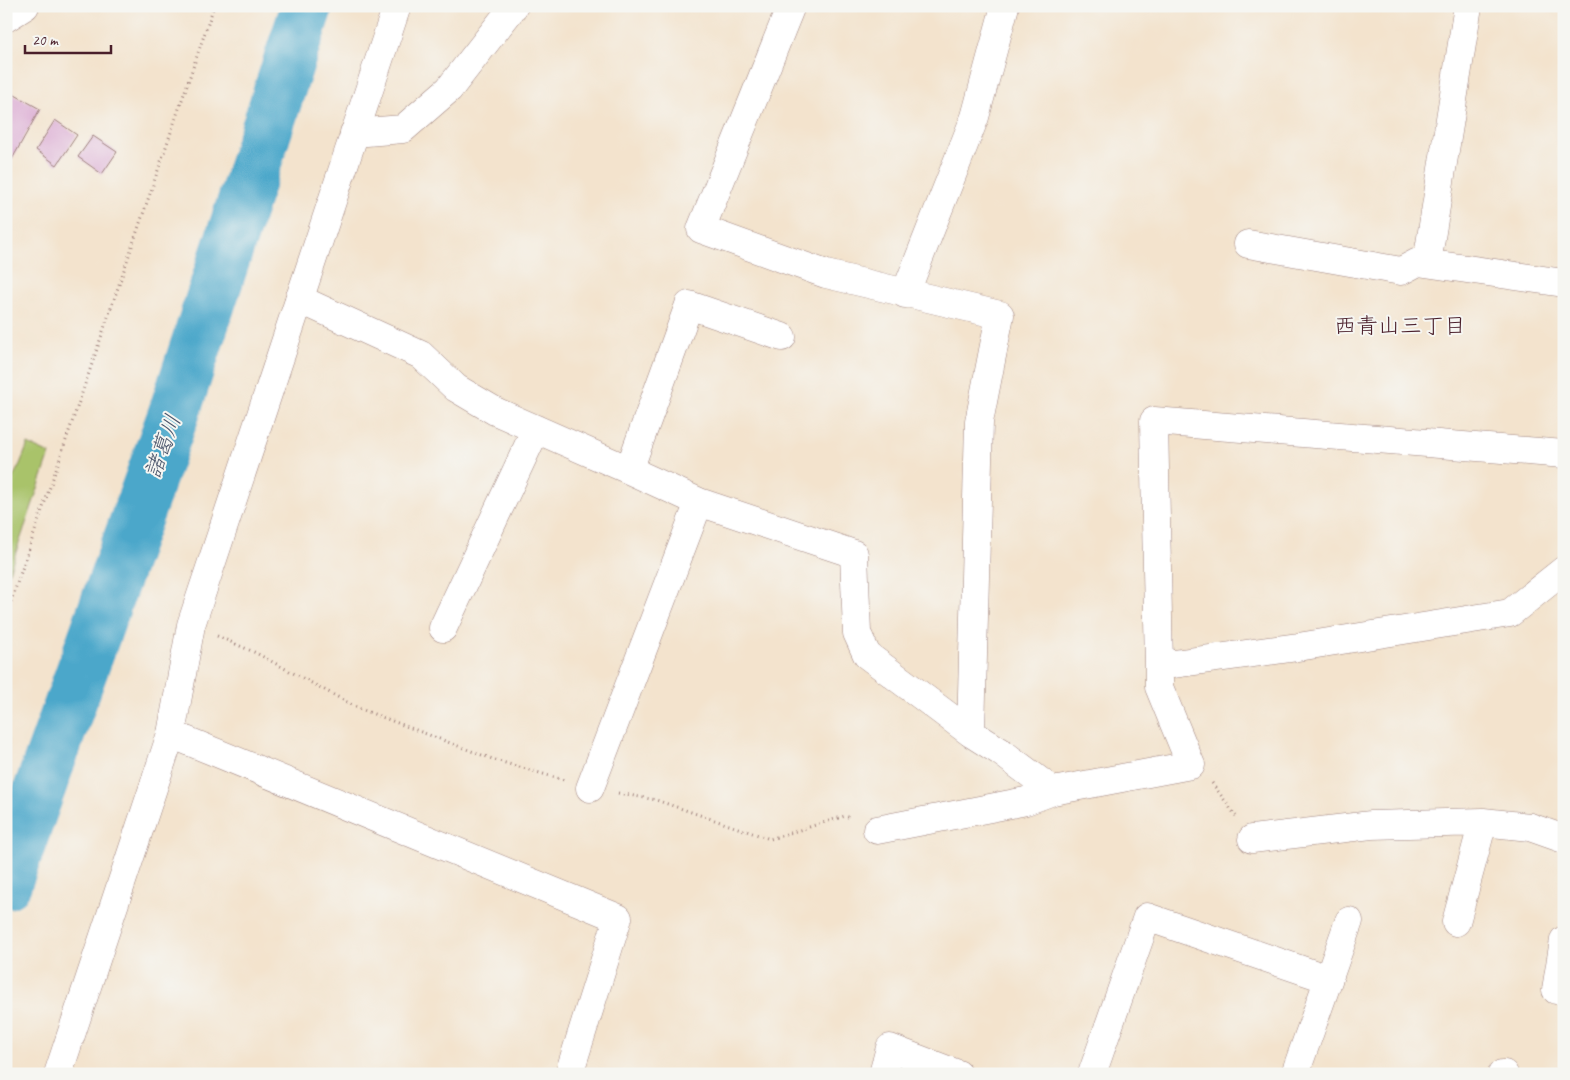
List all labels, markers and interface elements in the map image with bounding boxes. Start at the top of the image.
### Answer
scale bar [25,22,111,54]
text: 20 m [32,31,59,50]
district label: 西青山三丁目 [1334,312,1466,340]
water label: 諸葛川 [138,411,187,482]

